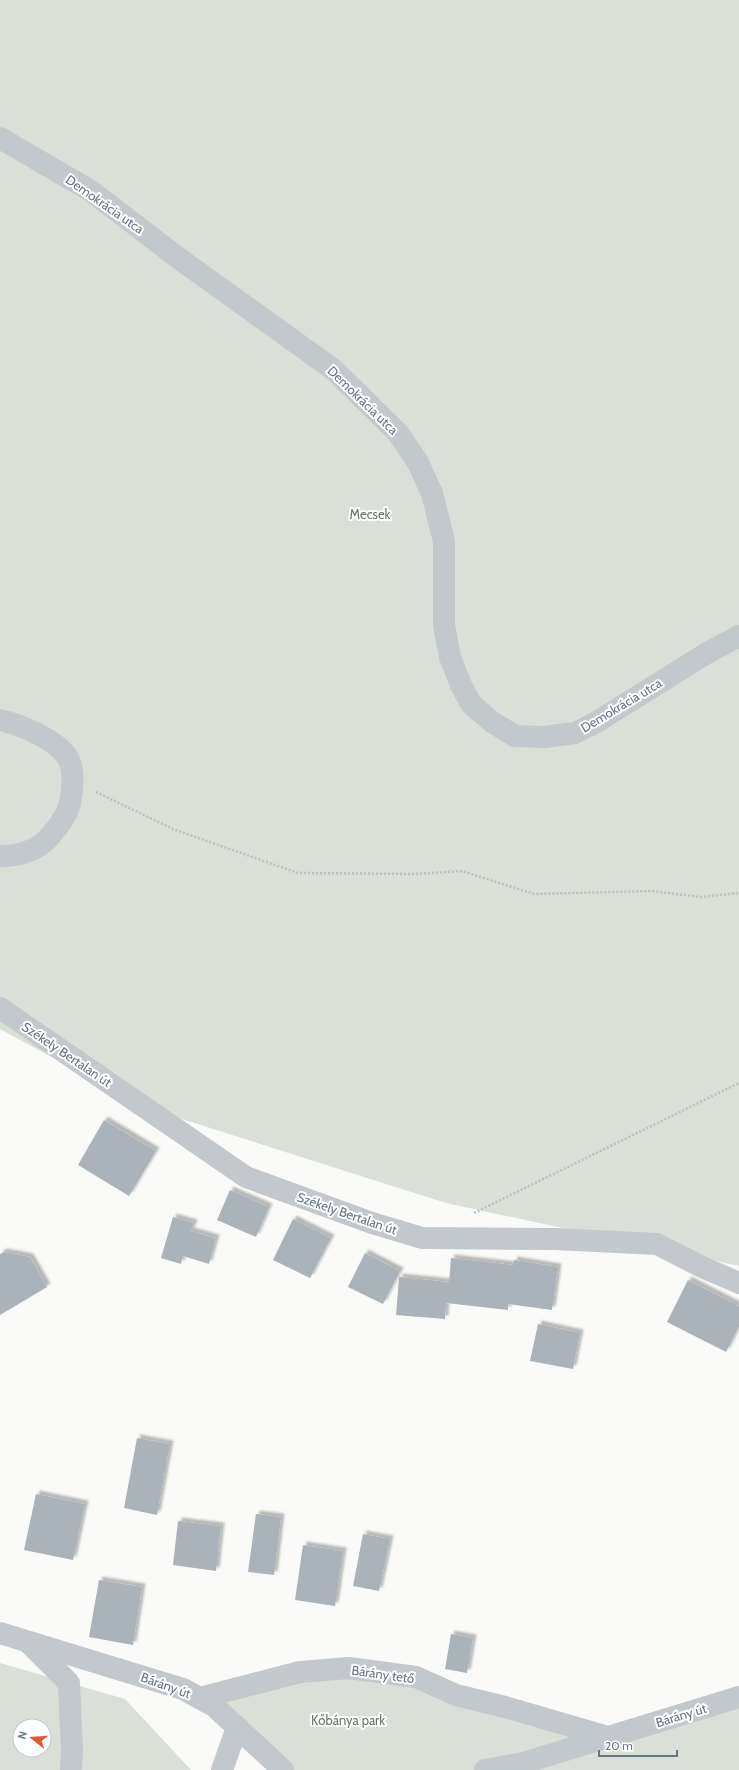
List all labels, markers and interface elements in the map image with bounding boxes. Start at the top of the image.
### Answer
street label: Demokrácia utca [63,171,148,237]
street label: Demokrácia utca [324,362,402,438]
park label: Mecsek [350,506,391,522]
street label: Demokrácia utca [578,674,665,735]
street label: Székely Bertalan út [19,1018,115,1090]
street label: Székely Bertalan út [295,1188,400,1238]
street label: Bárány tető [351,1662,415,1686]
street label: Bárány út [139,1669,194,1702]
street label: Bárány út [654,1700,709,1730]
park label: Kőbánya park [311,1712,385,1728]
north arrow [12,1718,52,1758]
text: N [15,1729,30,1741]
scale bar [599,1732,677,1758]
text: 20 m [605,1738,633,1753]

